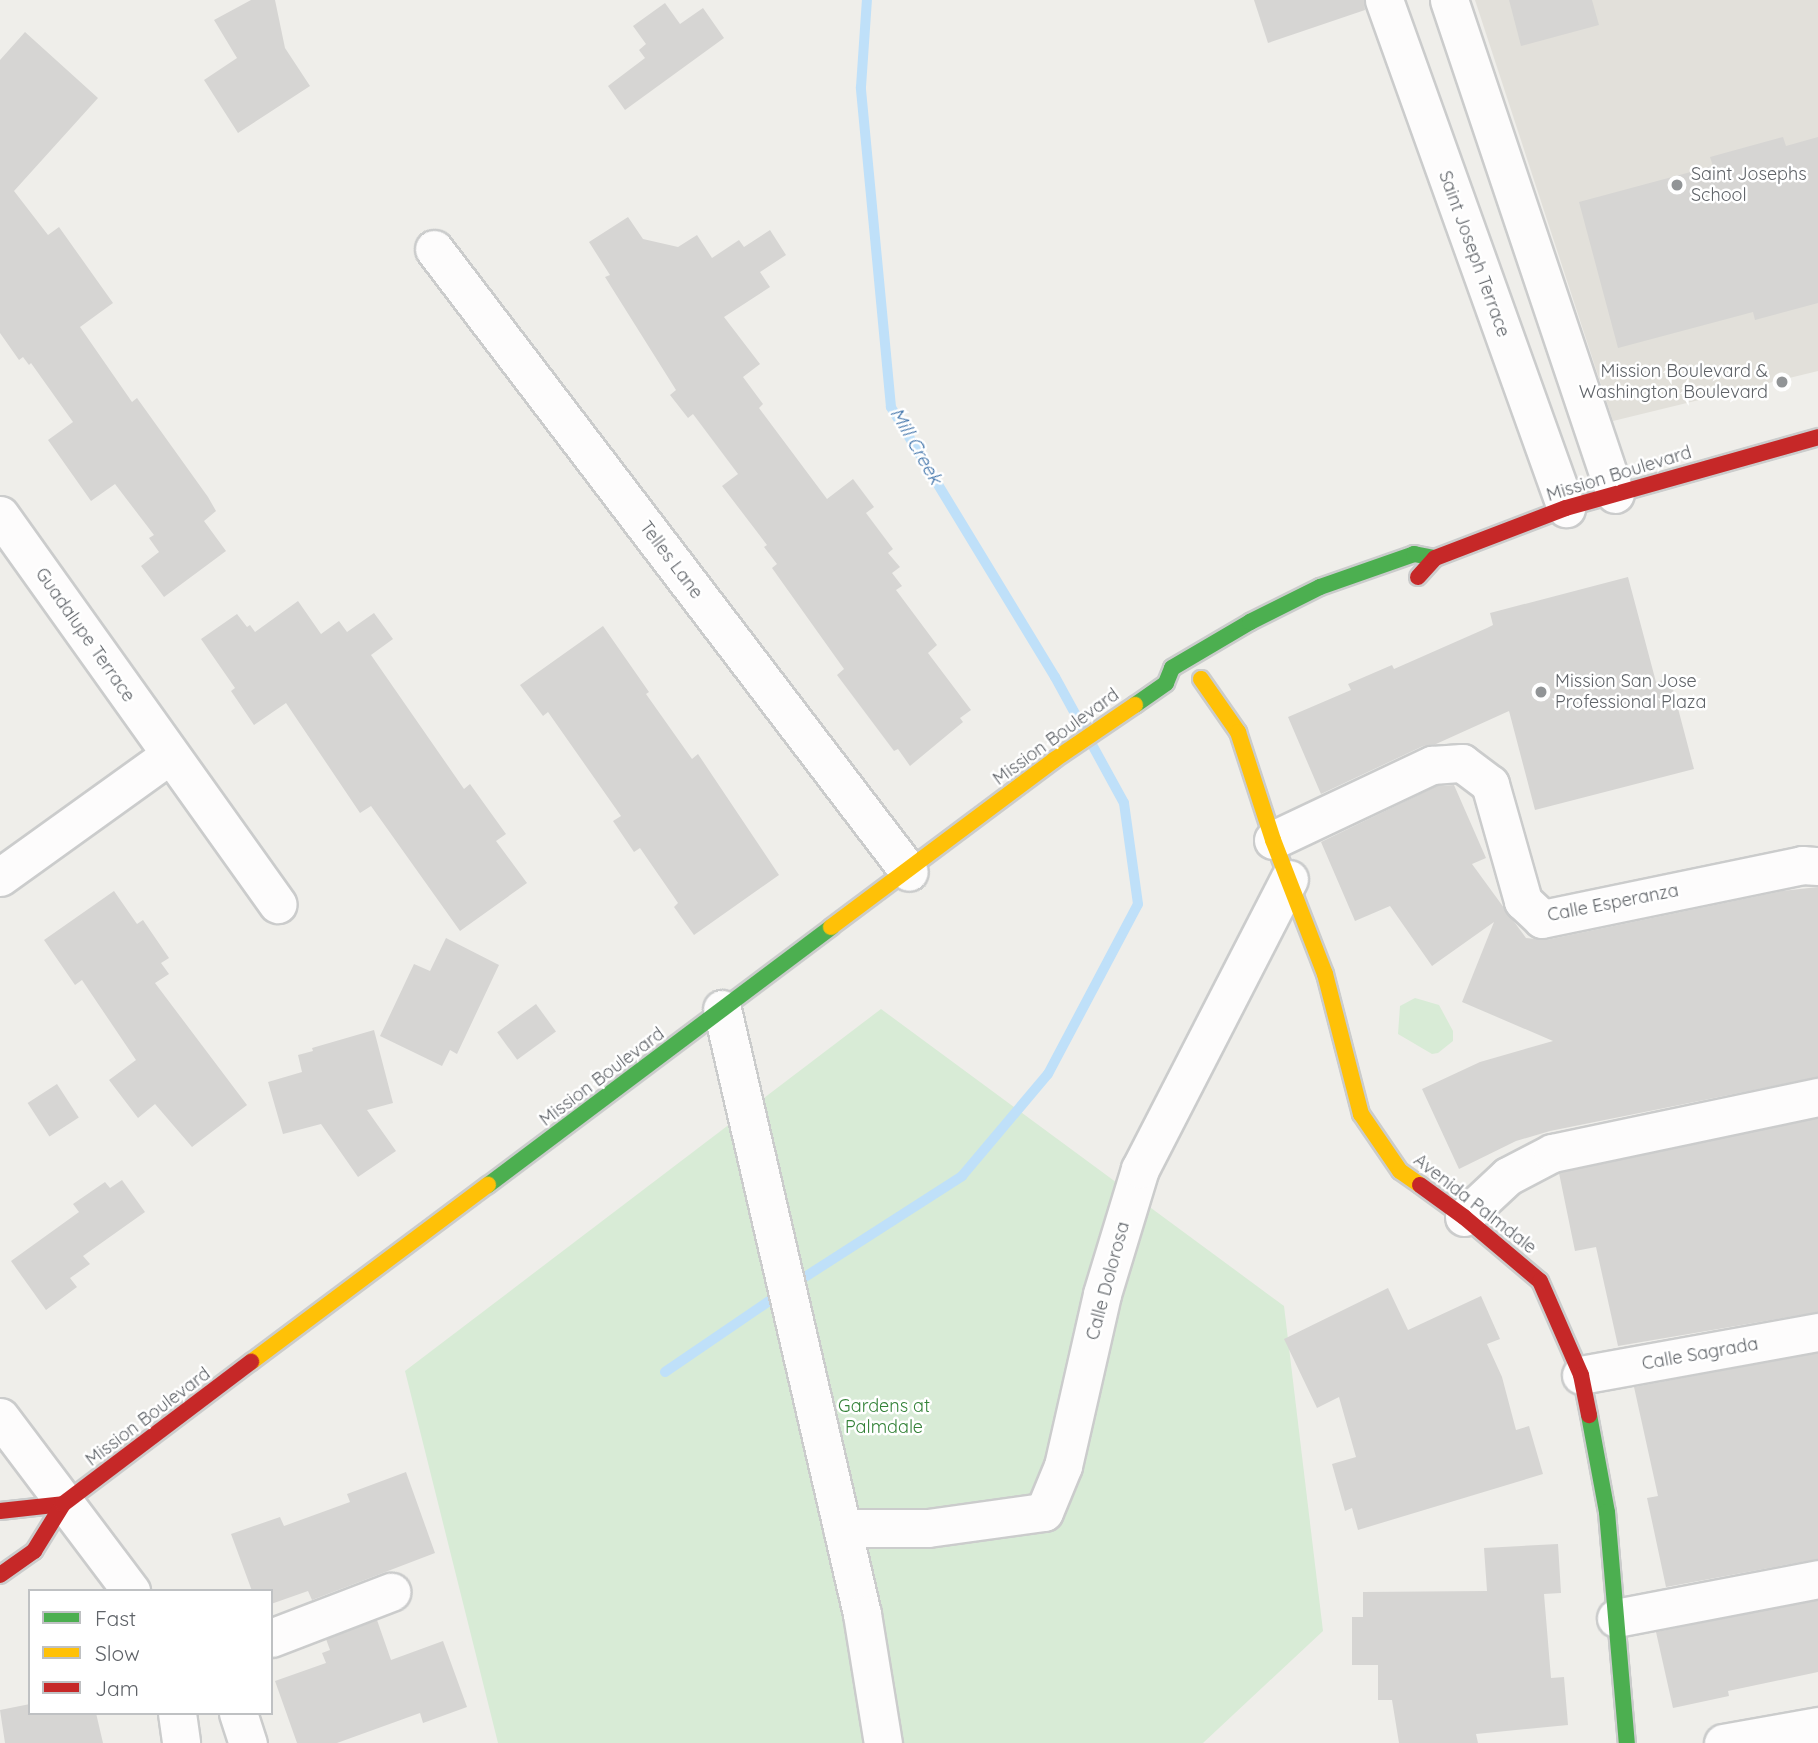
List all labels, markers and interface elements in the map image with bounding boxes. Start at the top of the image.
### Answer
place label: Saint Josephs School [1691,164,1807,206]
street label: Saint Joseph Terrace [1434,168,1514,340]
marker: Saint Josephs School [1669,177,1685,193]
place label: Mission Boulevard & Washington Boulevard [1579,361,1768,404]
marker: Mission Boulevard & Washington Boulevard [1774,374,1790,390]
water label: Mill Creek [885,404,947,488]
street label: Mission Boulevard [1544,442,1694,506]
street label: Telles Lane [635,517,707,603]
street label: Guadalupe Terrace [31,564,139,706]
place label: Mission San Jose Professional Plaza [1555,671,1706,714]
street label: Mission Boulevard [989,684,1123,790]
marker: Mission San Jose Professional Plaza [1533,684,1549,700]
street label: Calle Esperanza [1546,880,1680,926]
street label: Mission Boulevard [535,1023,669,1131]
street label: Avenida Palmdale [1409,1149,1541,1259]
street label: Calle Dolorosa [1082,1220,1134,1342]
street label: Calle Sagrada [1640,1333,1760,1375]
street label: Mission Boulevard [81,1363,215,1471]
park label: Gardens at Palmdale [838,1396,930,1438]
legend [28,1589,273,1715]
text: Fast [95,1605,136,1631]
text: Slow [95,1640,140,1666]
text: Jam [95,1675,139,1701]

